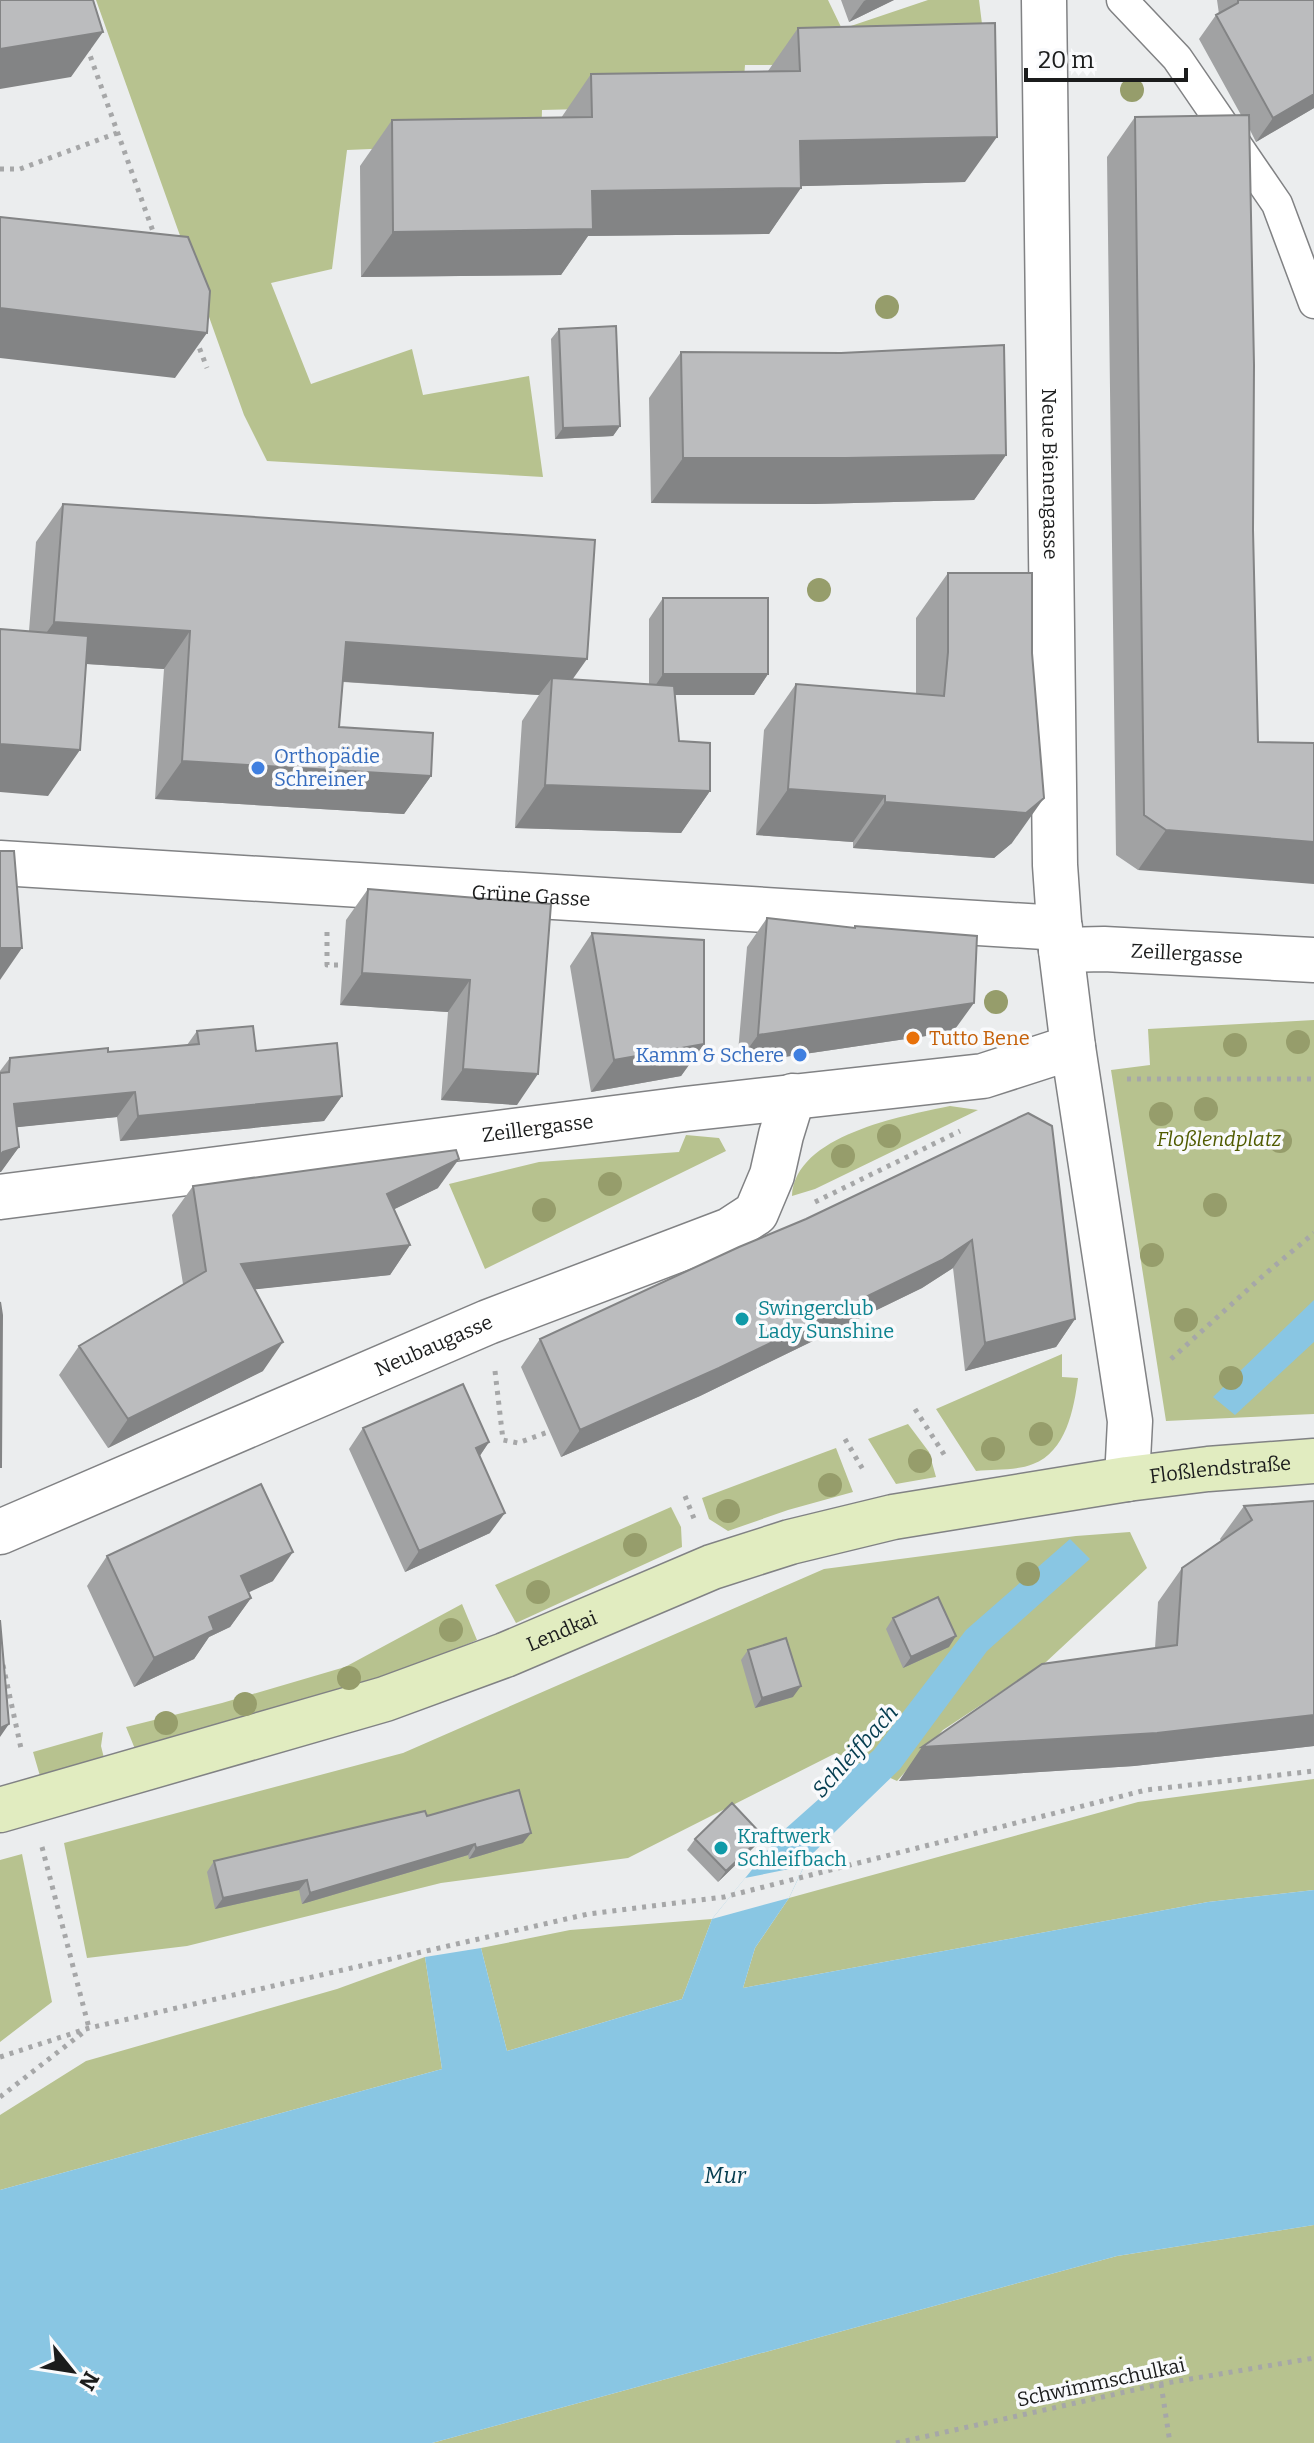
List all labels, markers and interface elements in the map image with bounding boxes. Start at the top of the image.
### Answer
scale bar [1026,32,1186,82]
text: 20 m [1038,46,1094,74]
street label: Neue Bienengasse [1037,388,1063,560]
place label: Orthopädie Schreiner [274,744,380,791]
marker: Orthopädie Schreiner [249,759,267,777]
street label: Grüne Gasse [471,880,591,911]
street label: Zeillergasse [1130,938,1243,968]
place label: Tutto Bene [929,1026,1030,1050]
marker: Tutto Bene [904,1029,922,1047]
place label: Kamm & Schere [635,1043,784,1067]
marker: Kamm & Schere [791,1046,809,1064]
street label: Zeillergasse [481,1109,595,1147]
park label: Floßlendplatz [1157,1127,1282,1151]
place label: Swingerclub Lady Sunshine [758,1296,894,1343]
street label: Neubaugasse [371,1310,496,1381]
marker: Swingerclub Lady Sunshine [733,1310,751,1328]
street label: Floßlendstraße [1148,1451,1292,1488]
street label: Lendkai [523,1605,600,1656]
water label: Schleifbach [806,1699,904,1803]
place label: Kraftwerk Schleifbach [737,1824,847,1871]
marker: Kraftwerk Schleifbach [712,1839,730,1857]
water label: Mur [704,2162,747,2189]
north arrow [32,2331,112,2411]
street label: Schwimmschulkai [1015,2352,1187,2412]
text: N [73,2367,105,2395]

